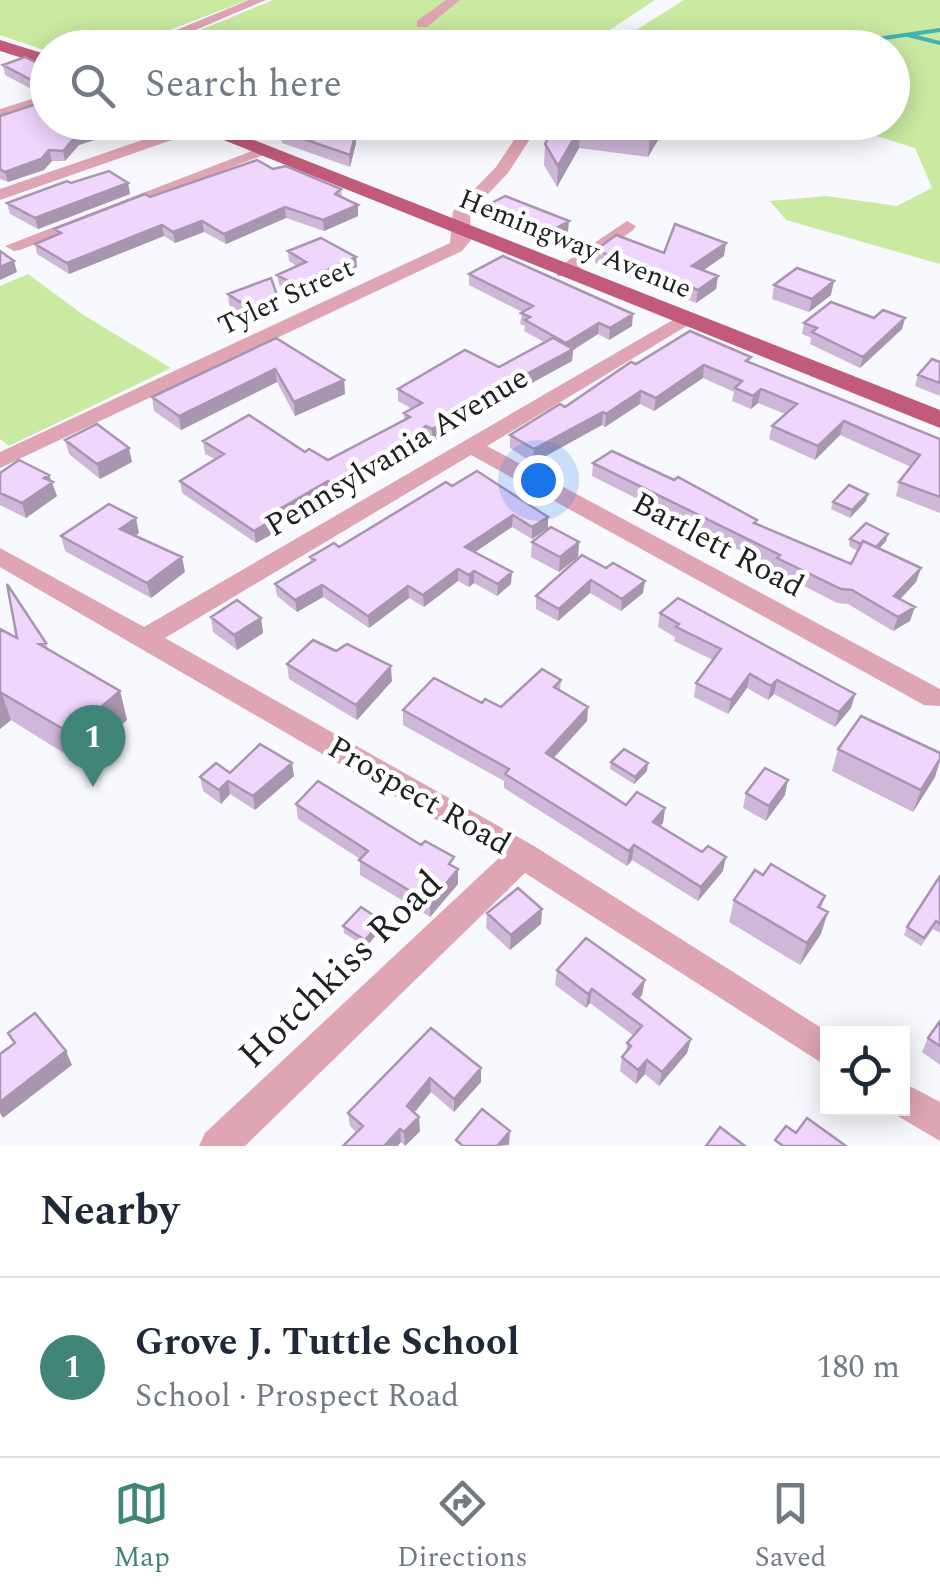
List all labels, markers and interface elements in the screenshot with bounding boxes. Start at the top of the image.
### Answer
search box [30,30,910,140]
text: Search here [145,56,342,114]
icon: search [65,58,120,113]
street label: Hemingway Avenue [452,178,698,310]
street label: Tyler Street [211,247,361,347]
street label: Pennsylvania Avenue [256,354,538,550]
your location [513,455,564,506]
street label: Bartlett Road [623,479,813,611]
pin: 1 [61,704,126,787]
street label: Prospect Road [318,724,520,868]
street label: Hotchkiss Road [226,857,456,1083]
map controls [820,1026,910,1116]
button: locate [820,1026,910,1116]
text: Nearby [40,1180,179,1243]
text: Grove J. Tuttle School [135,1314,519,1372]
text: 1 [64,1343,81,1392]
text: 180 m [816,1343,900,1392]
text: School · Prospect Road [135,1372,459,1421]
tab: Map [114,1476,170,1579]
tab: Directions [397,1476,528,1579]
tab: Saved [755,1476,826,1579]

